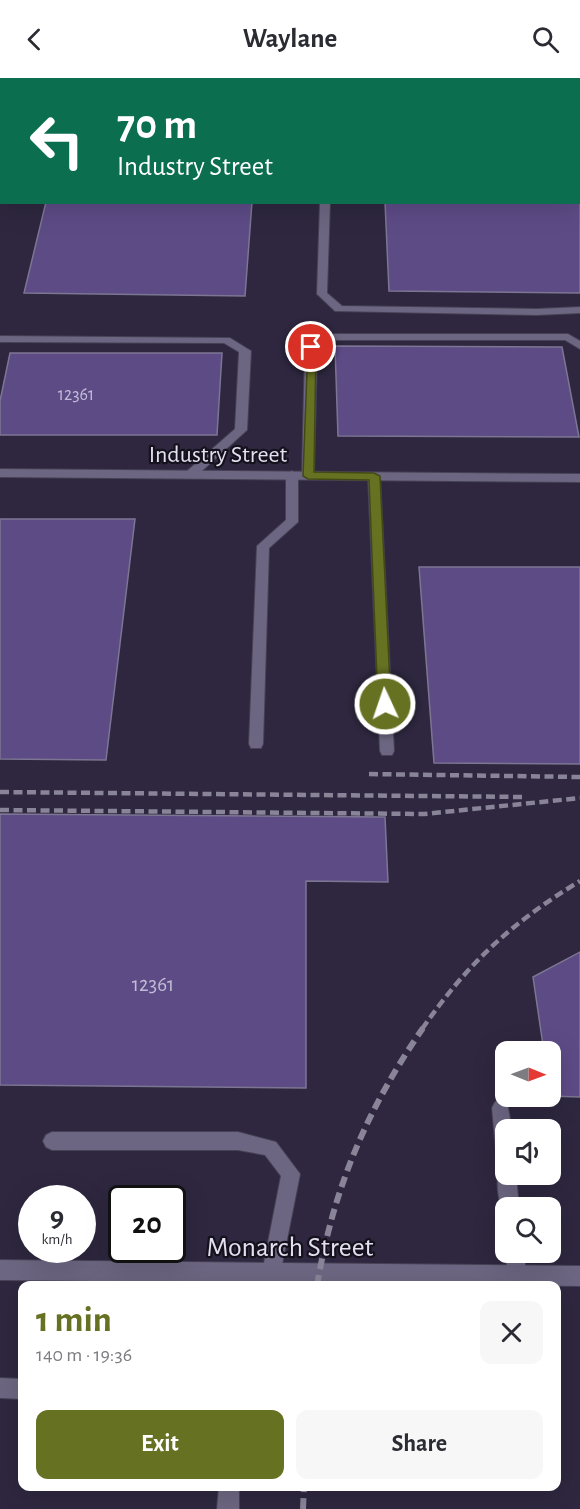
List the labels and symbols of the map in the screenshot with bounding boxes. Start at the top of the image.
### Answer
pin [285,321,336,372]
house number: 12361 [58,386,94,404]
street label: Industry Street [149,443,288,467]
position arrow [353,672,417,736]
house number: 12361 [132,974,174,995]
north arrow [495,1041,561,1107]
speed limit sign: 20 [108,1185,186,1263]
street label: Monarch Street [207,1234,374,1262]

